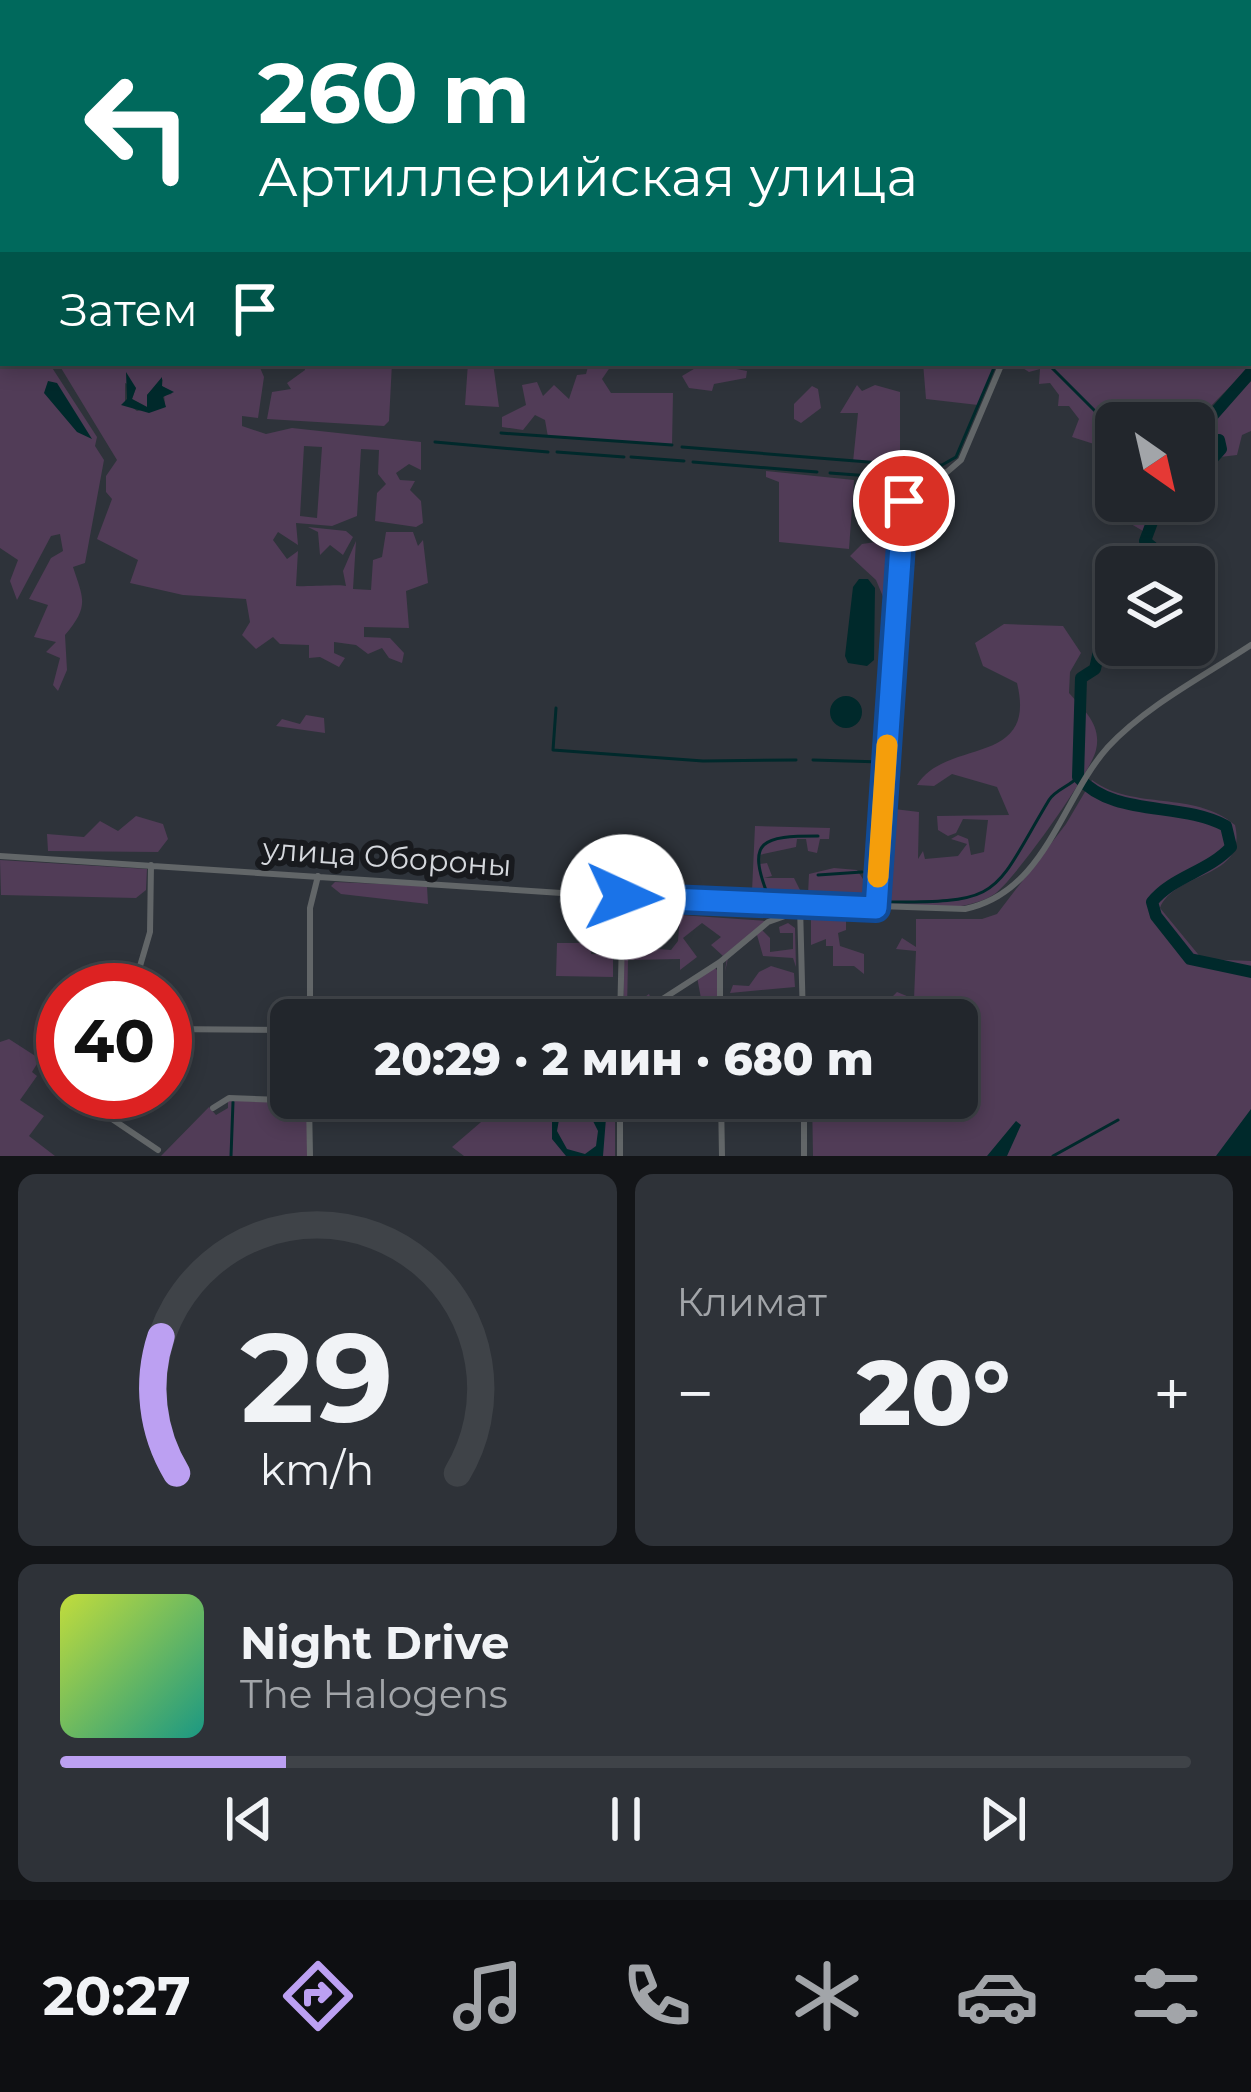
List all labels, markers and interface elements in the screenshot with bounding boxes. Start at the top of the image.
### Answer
text: 260 m [258,42,530,144]
icon: left [60,48,216,204]
text: Артиллерийская улица [258,144,918,210]
icon: arrive [222,276,288,342]
text: Затем [60,282,198,337]
north arrow [1095,402,1215,522]
map controls [1095,402,1215,666]
pin [853,450,955,552]
icon: arrive [871,468,937,534]
button: layers [1095,546,1215,666]
street label: улица Обороны [260,830,513,884]
position arrow [560,834,686,960]
speed limit sign: 40 [36,963,192,1119]
text: 20:29 · 2 мин · 680 m [374,1031,874,1086]
text: Климат [677,1278,827,1326]
text: 29 [241,1301,394,1453]
text: 20° [857,1338,1010,1448]
text: − [677,1353,714,1434]
text: + [1153,1353,1191,1434]
text: km/h [260,1443,374,1496]
text: Night Drive [240,1615,509,1670]
text: The Halogens [240,1670,508,1718]
icon: previous [216,1786,282,1852]
icon: pause [593,1786,659,1852]
icon: next [970,1786,1036,1852]
icon: directions [276,1954,360,2038]
icon: music [446,1954,530,2038]
icon: phone [615,1954,699,2038]
icon: climate [785,1954,869,2038]
icon: car [955,1954,1039,2038]
icon: filters [1124,1954,1208,2038]
text: 20:27 [43,1963,191,2029]

